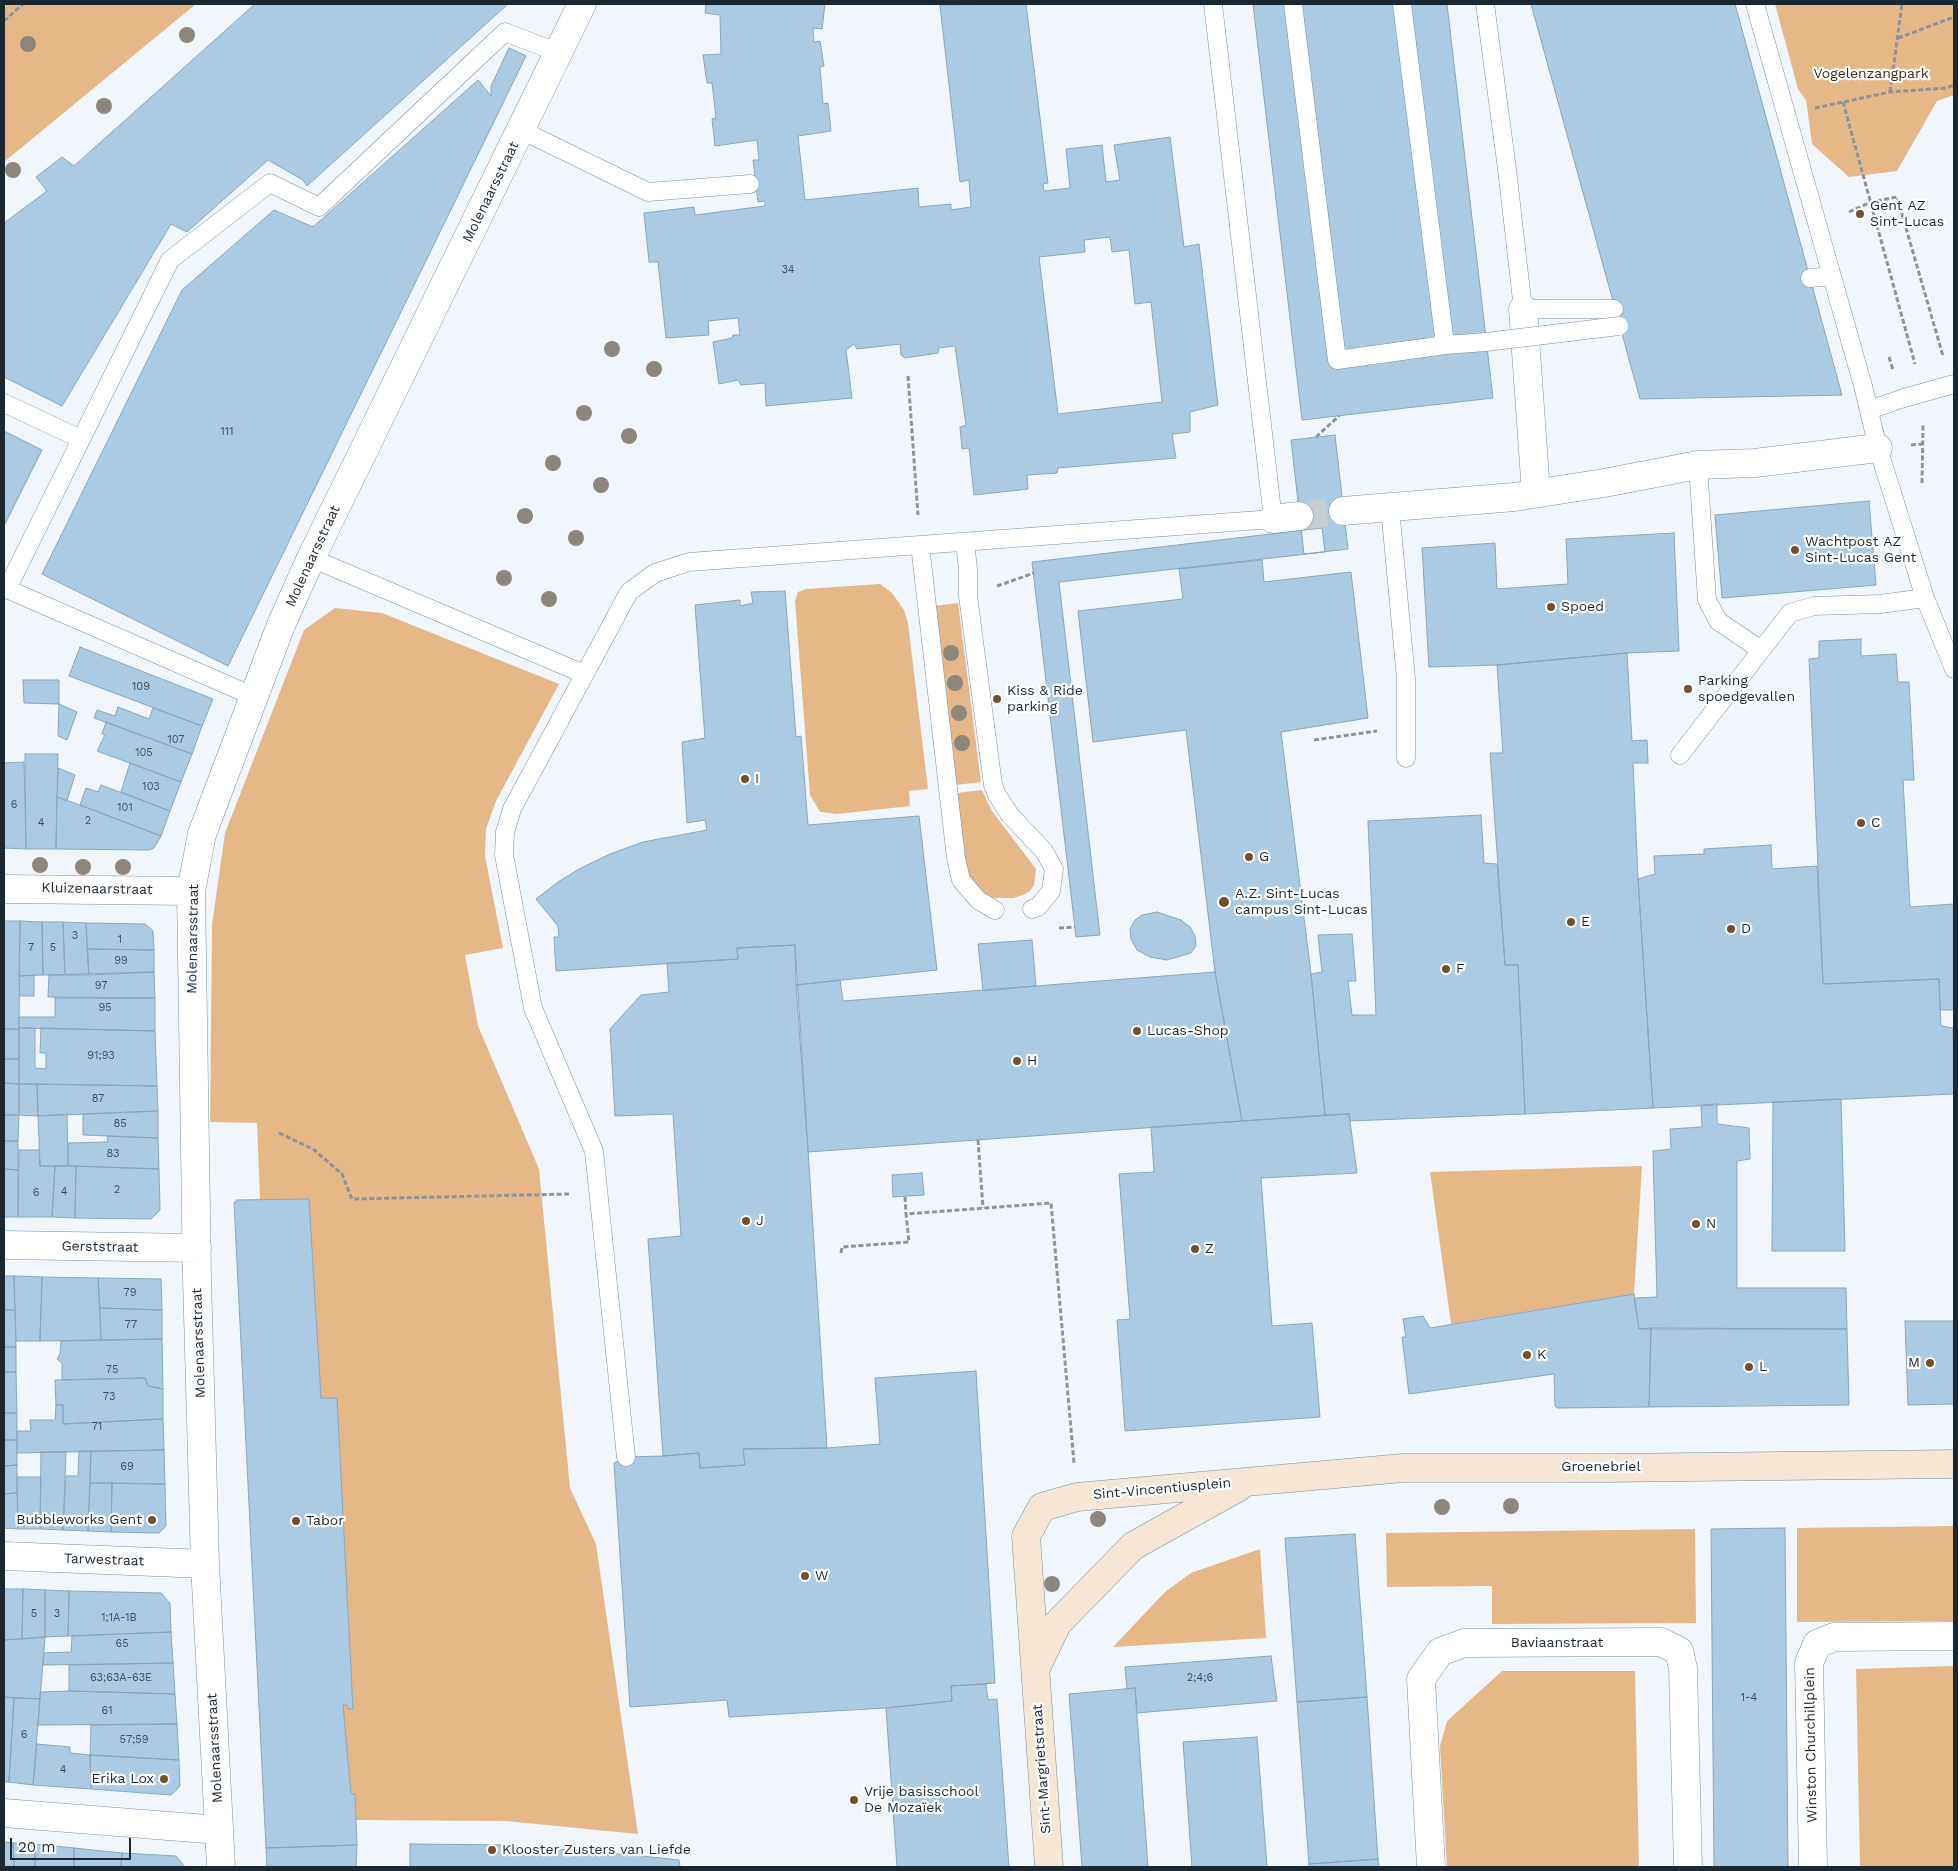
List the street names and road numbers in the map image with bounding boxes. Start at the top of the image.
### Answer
street label: Molenaarsstraat [459,139,523,245]
street label: Molenaarsstraat [282,503,344,609]
street label: Kluizenaarstraat [41,880,153,898]
street label: Molenaarsstraat [184,884,202,994]
street label: Gerststraat [61,1238,139,1256]
street label: Molenaarsstraat [189,1288,209,1398]
street label: Groenebriel [1561,1459,1641,1475]
street label: Sint-Vincentiusplein [1092,1475,1232,1503]
street label: Tarwestraat [64,1550,144,1570]
street label: Baviaanstraat [1511,1635,1603,1651]
street label: Winston Churchillplein [1801,1667,1821,1823]
street label: Molenaarsstraat [204,1693,226,1803]
street label: Sint-Margrietstraat [1029,1704,1055,1834]

